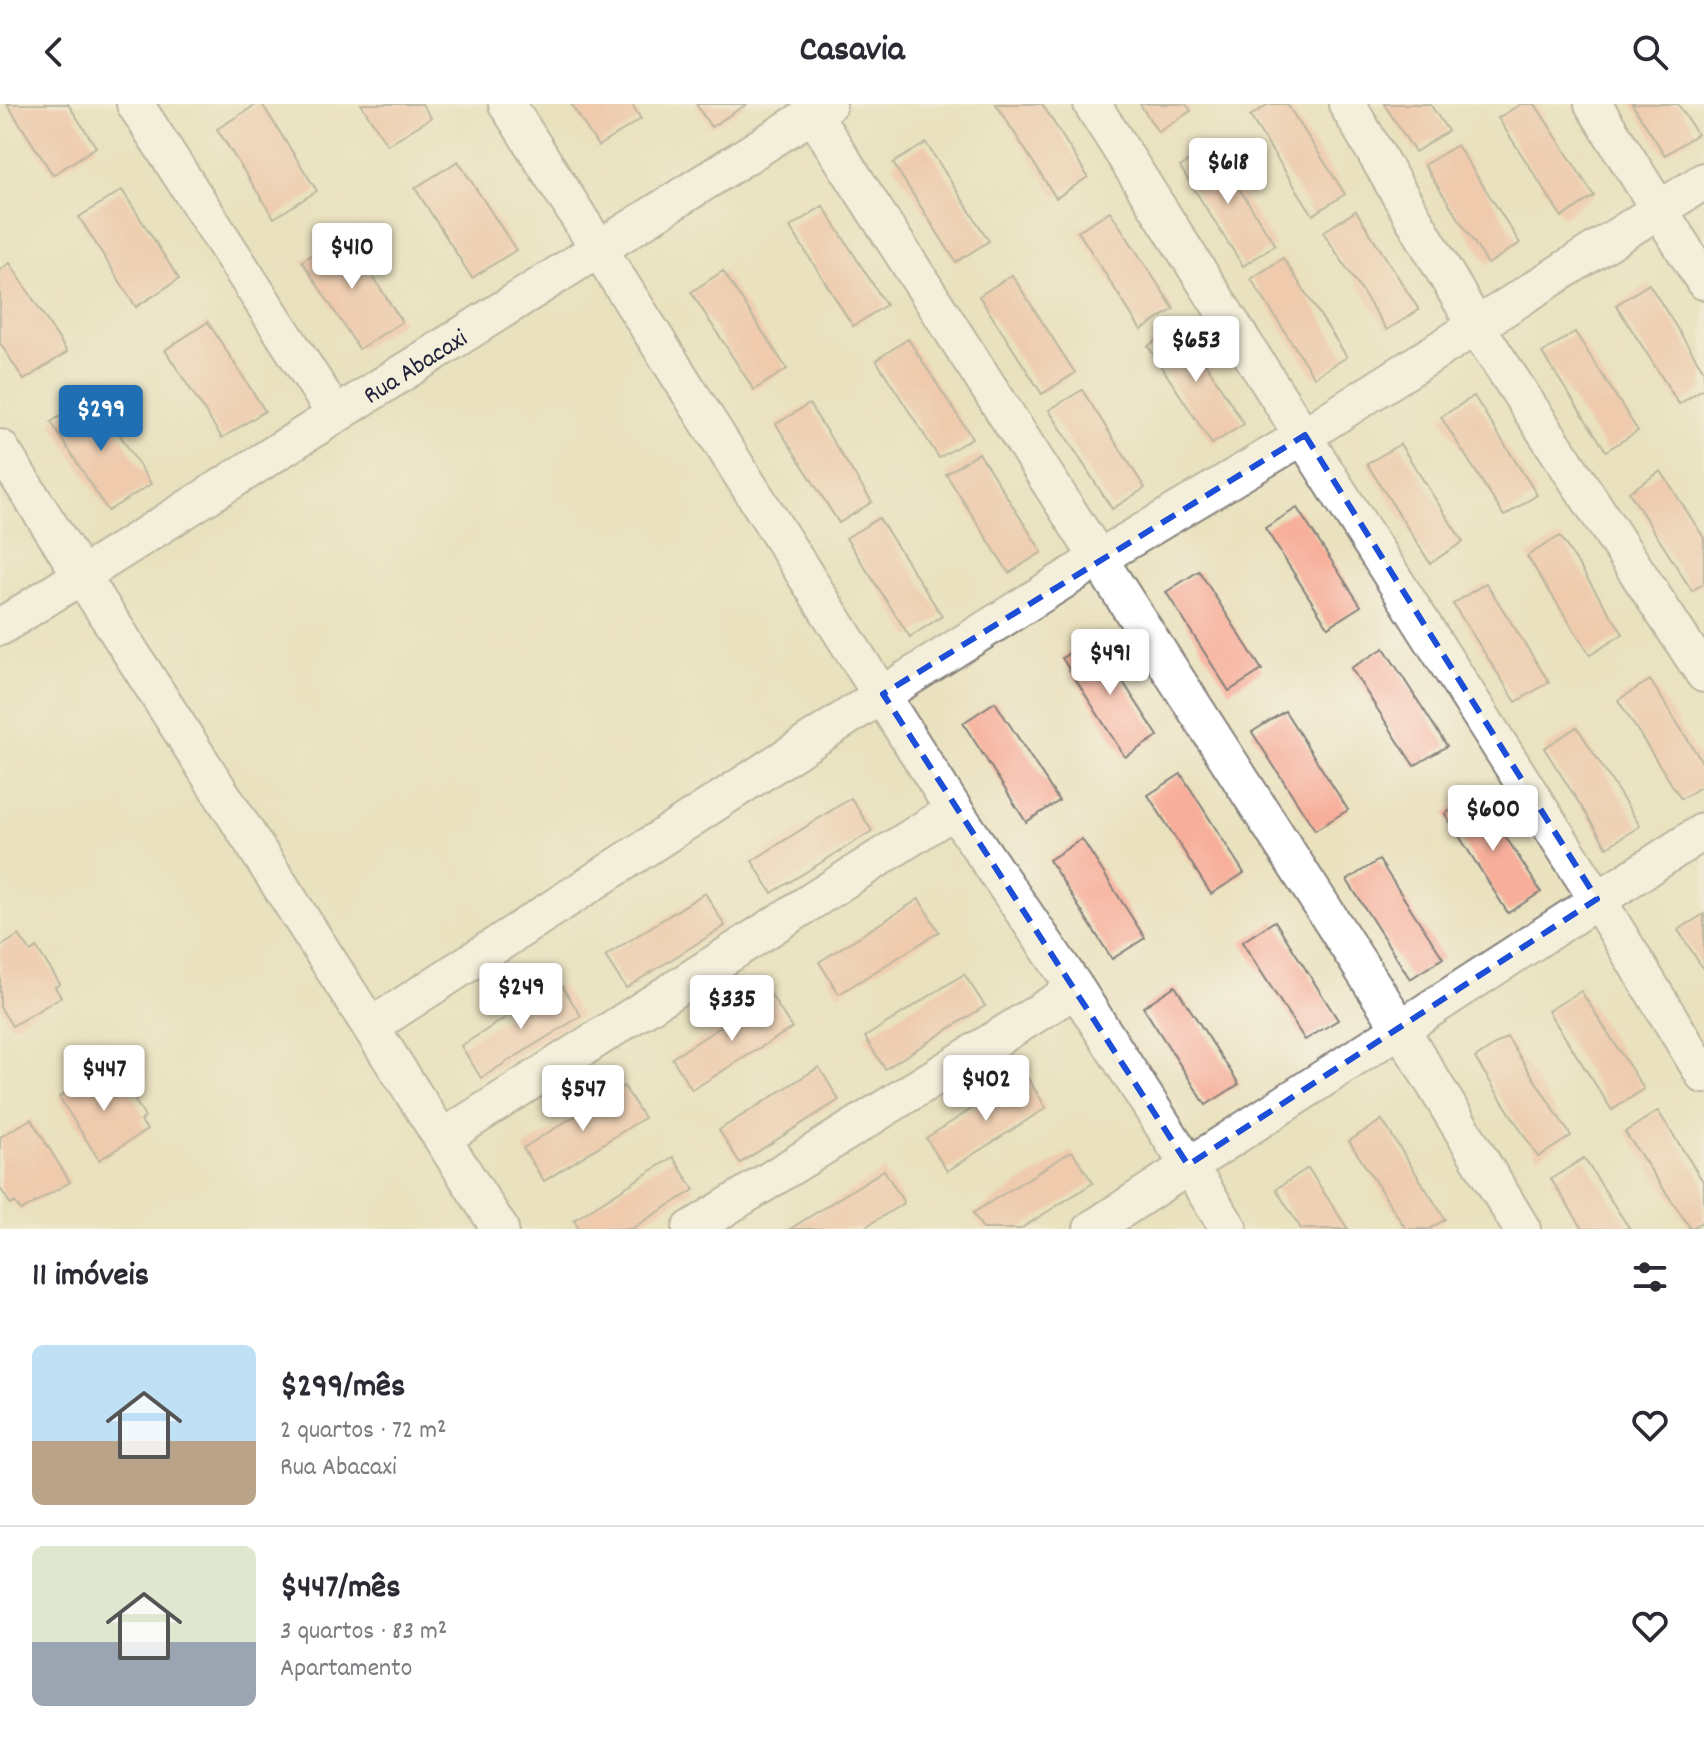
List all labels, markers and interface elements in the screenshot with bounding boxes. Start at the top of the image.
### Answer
text: Casavia [799,26,905,78]
icon: back [32,30,76,74]
icon: search [1628,30,1672,74]
pin: $618 [1181,138,1275,206]
text: $618 [1207,145,1249,182]
pin: $410 [305,223,399,291]
text: $410 [330,230,374,267]
pin: $653 [1149,316,1243,384]
street label: Rua Abacaxi [357,321,476,415]
text: $653 [1171,323,1221,360]
pin: $299 [54,385,148,453]
text: $299 [77,392,125,429]
pin: $491 [1063,629,1157,697]
text: $491 [1089,636,1131,673]
pin: $600 [1446,785,1540,853]
text: $600 [1466,792,1520,829]
pin: $249 [474,963,568,1031]
text: $249 [497,970,545,1007]
pin: $335 [685,975,779,1043]
text: $335 [708,982,756,1019]
pin: $447 [57,1045,151,1113]
text: $447 [82,1052,126,1089]
pin: $402 [939,1055,1033,1123]
text: $402 [961,1062,1011,1099]
pin: $547 [536,1065,630,1133]
text: $547 [560,1072,606,1109]
text: 11 imóveis [32,1253,149,1302]
icon: filters [1628,1255,1672,1299]
text: $299/mês [280,1364,405,1413]
icon: home [96,1377,192,1473]
icon: heart [1628,1403,1672,1447]
text: 2 quartos · 72 m² [280,1413,447,1450]
text: Rua Abacaxi [280,1450,397,1487]
text: $447/mês [280,1565,401,1614]
icon: home [96,1578,192,1674]
icon: heart [1628,1604,1672,1648]
text: 3 quartos · 83 m² [280,1614,447,1651]
text: Apartamento [280,1651,412,1688]

